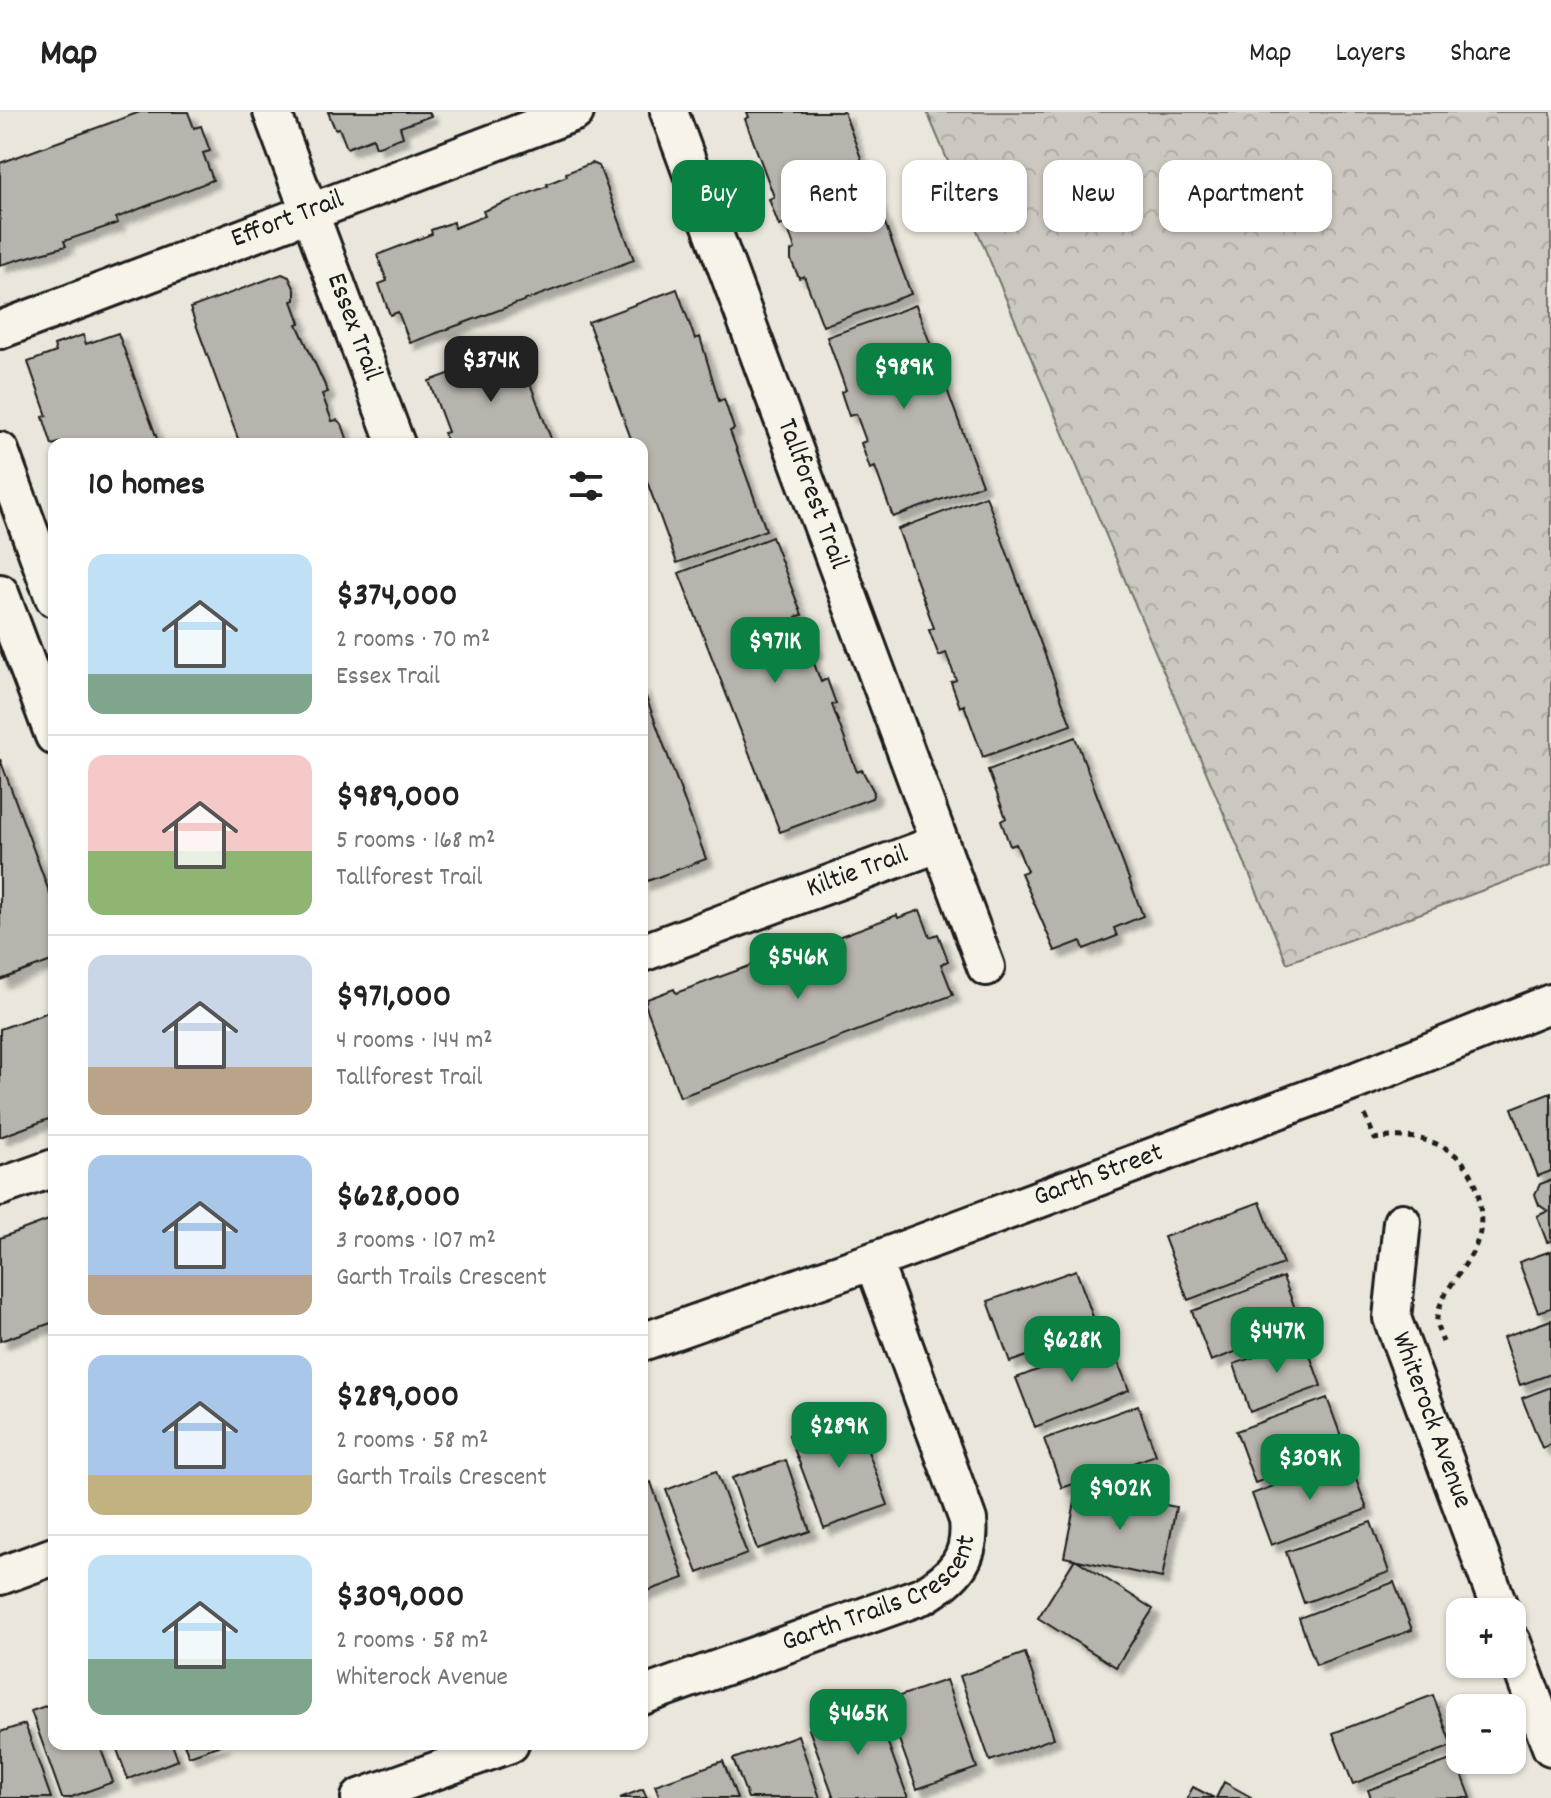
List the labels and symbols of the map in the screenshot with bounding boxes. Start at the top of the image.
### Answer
street label: Effort Trail [226,181,350,260]
street label: Essex Trail [314,268,391,387]
pin: $374K [435,336,547,404]
pin: $989K [848,343,960,411]
street label: Tallforest Trail [765,414,857,576]
pin: $971K [719,617,831,685]
street label: Kiltie Trail [801,836,914,910]
pin: $546K [742,933,854,1001]
street label: Garth Street [1029,1134,1169,1219]
pin: $447K [1221,1307,1333,1375]
pin: $628K [1016,1316,1128,1384]
street label: Whiterock Avenue [1379,1327,1481,1515]
pin: $289K [783,1402,895,1470]
pin: $309K [1254,1434,1366,1502]
pin: $902K [1064,1464,1176,1532]
street label: Garth Trails Crescent [777,1533,988,1664]
pin: $465K [802,1689,914,1757]

